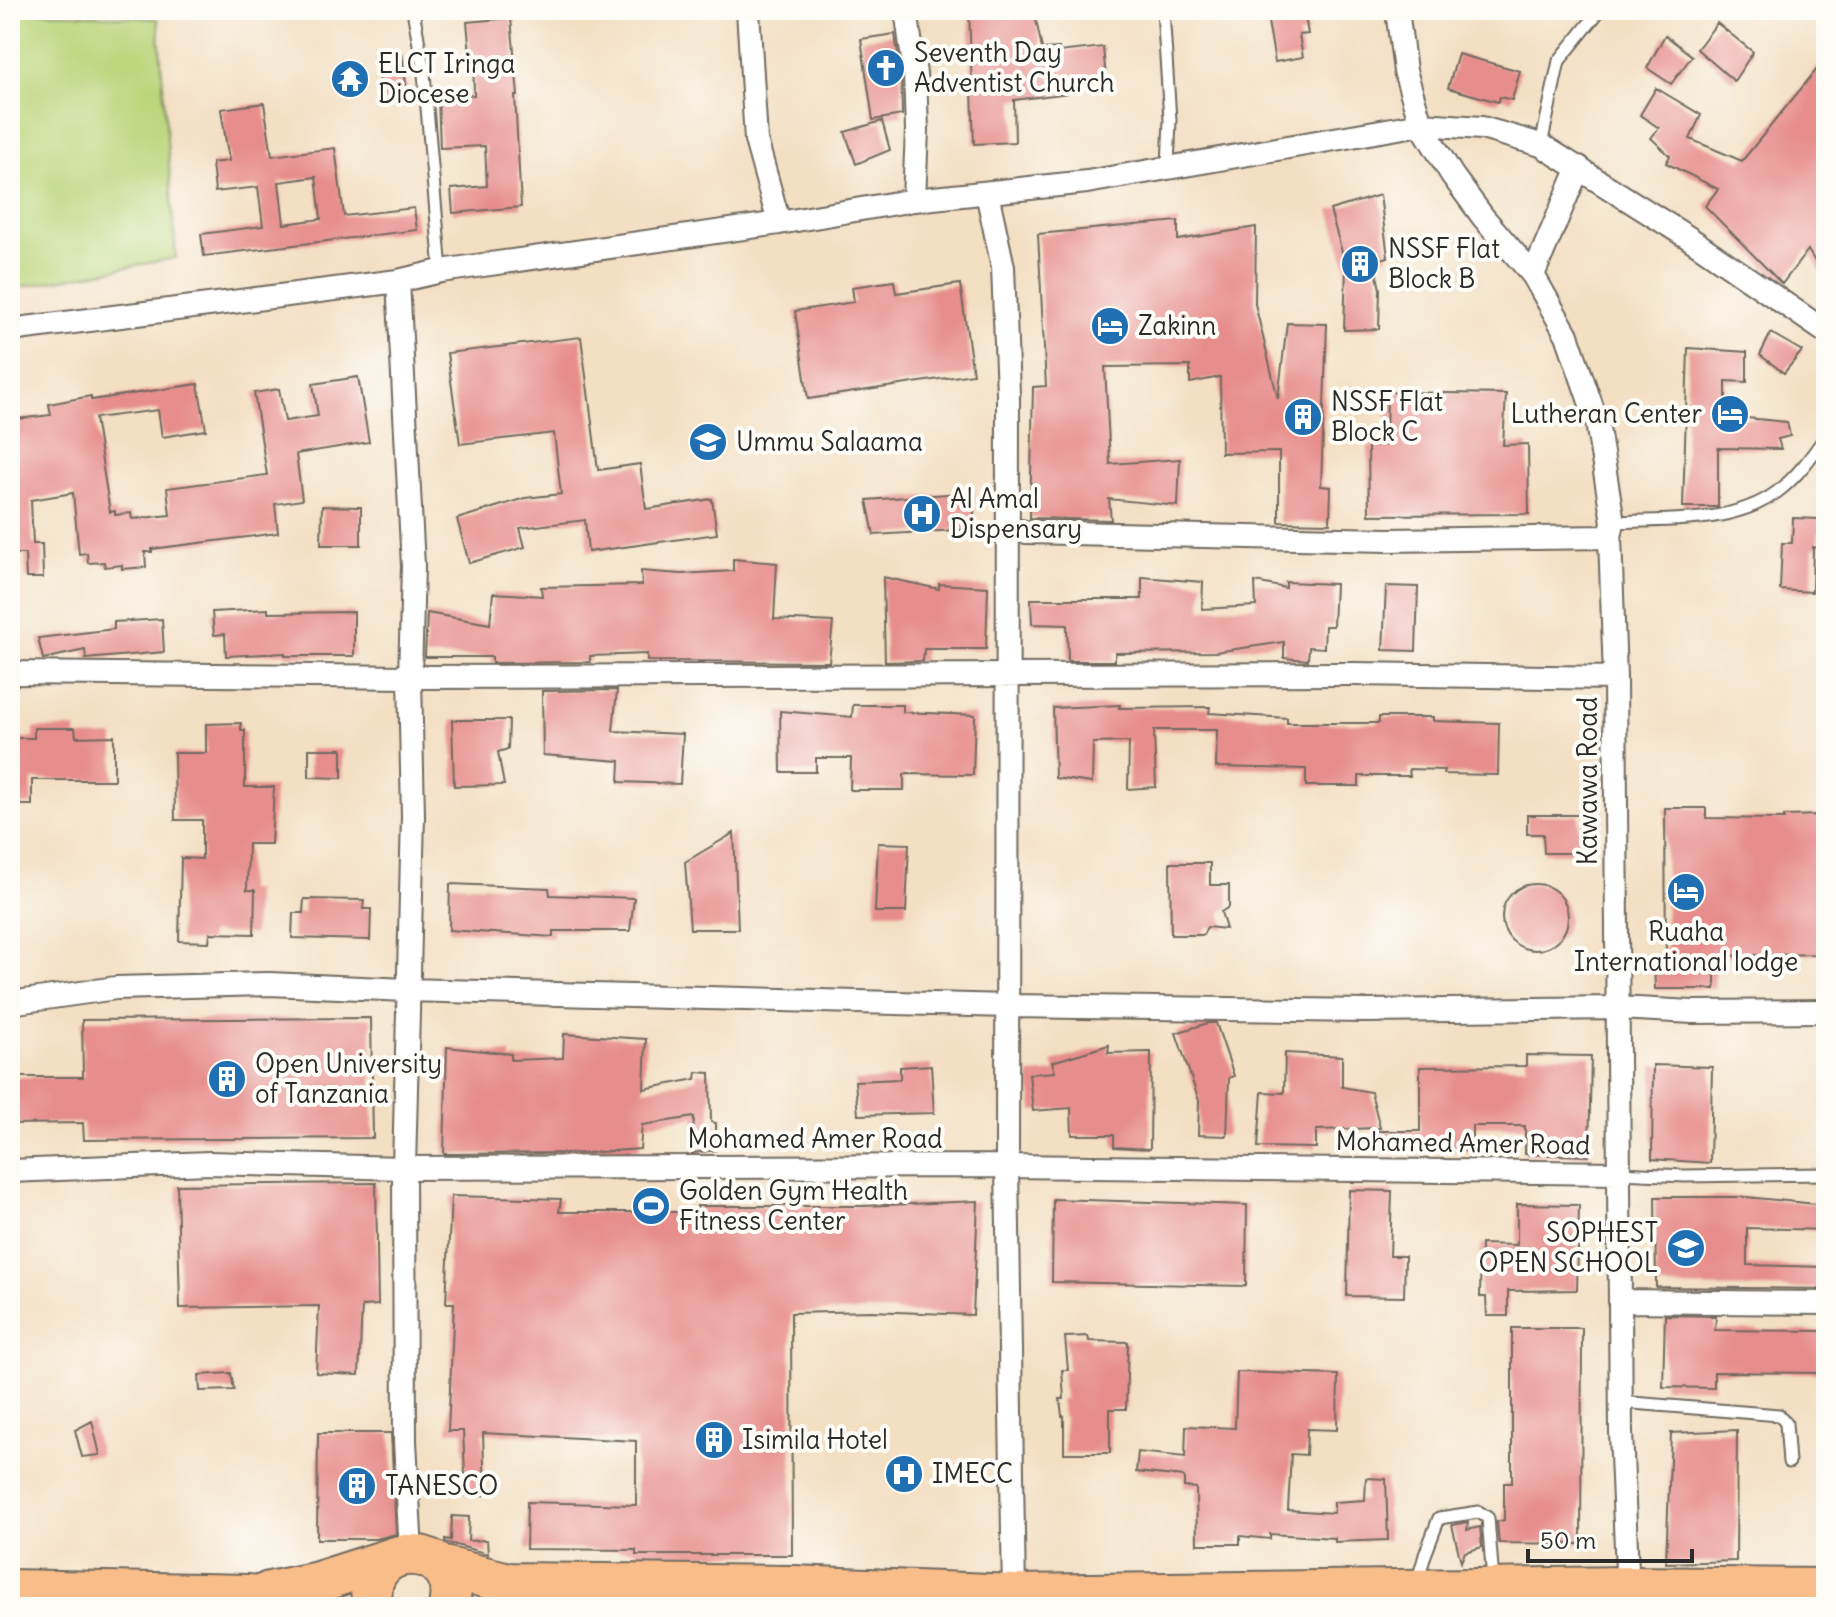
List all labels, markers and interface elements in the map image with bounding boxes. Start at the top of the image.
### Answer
place label: Seventh Day Adventist Church [914,36,1115,99]
place label: ELCT Iringa Diocese [378,47,515,110]
church icon: Seventh Day Adventist Church [865,47,907,89]
temple icon: ELCT Iringa Diocese [329,58,371,100]
place label: NSSF Flat Block B [1388,232,1500,295]
building icon: NSSF Flat Block B [1339,243,1381,285]
hotel icon: Zakinn [1089,305,1131,347]
place label: Zakinn [1138,309,1216,342]
place label: NSSF Flat Block C [1331,385,1443,448]
hotel icon: Lutheran Center [1709,393,1751,435]
building icon: NSSF Flat Block C [1282,396,1324,438]
place label: Lutheran Center [1510,397,1702,430]
school or university icon: Ummu Salaama [687,421,729,463]
place label: Ummu Salaama [736,425,923,458]
place label: Al Amal Dispensary [950,482,1082,545]
hospital icon: Al Amal Dispensary [901,493,943,535]
street label: Kawawa Road [1571,697,1604,865]
hotel icon: Ruaha International lodge [1665,871,1707,913]
place label: Ruaha International lodge [1574,915,1798,978]
place label: Open University of Tanzania [255,1047,442,1110]
building icon: Open University of Tanzania [206,1058,248,1100]
street label: Mohamed Amer Road [688,1122,942,1155]
street label: Mohamed Amer Road [1335,1124,1591,1161]
place label: Golden Gym Health Fitness Center [679,1174,908,1237]
sports icon: Golden Gym Health Fitness Center [630,1185,672,1227]
place label: SOPHEST OPEN SCHOOL [1478,1216,1658,1279]
school or university icon: SOPHEST OPEN SCHOOL [1665,1227,1707,1269]
building icon: Isimila Hotel [693,1419,735,1461]
place label: Isimila Hotel [742,1423,888,1456]
hospital icon: IMECC [883,1453,925,1495]
place label: IMECC [932,1457,1013,1490]
building icon: TANESCO [336,1465,378,1507]
place label: TANESCO [385,1469,498,1502]
scale bar [1528,1513,1692,1563]
text: 50 m [1540,1525,1596,1555]

